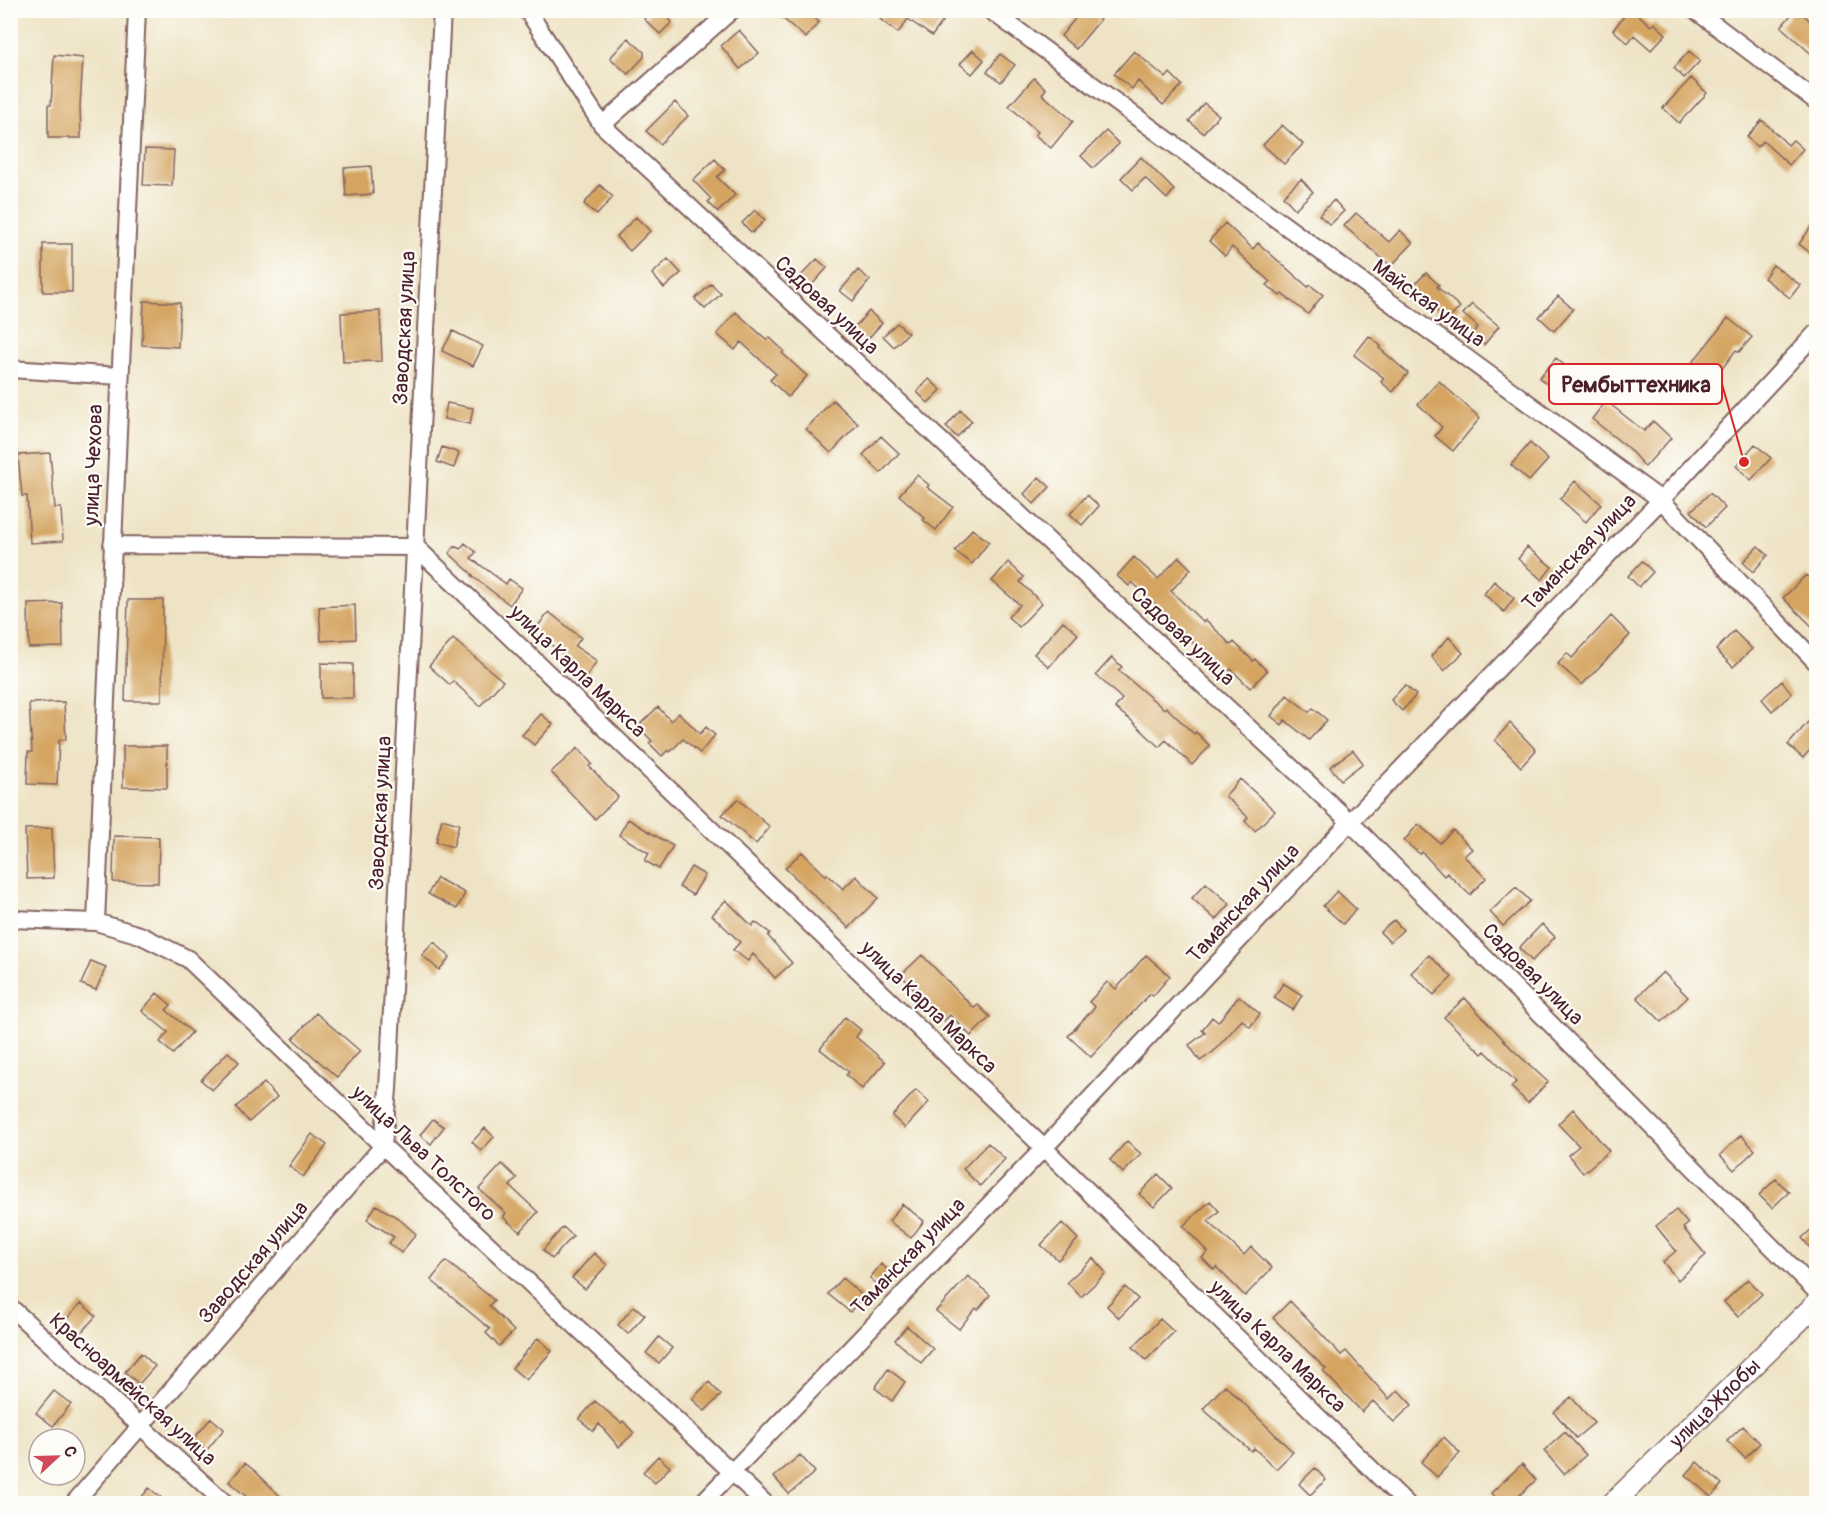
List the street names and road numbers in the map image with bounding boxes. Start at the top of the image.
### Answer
street label: Заводская улица [387,250,422,406]
street label: Садовая улица [769,250,885,361]
street label: Майская улица [1367,253,1490,353]
street label: улица Чехова [78,404,109,527]
street label: Таманская улица [1516,488,1642,617]
street label: Садовая улица [1125,581,1241,692]
street label: улица Карла Маркса [503,598,652,744]
street label: Заводская улица [363,735,398,891]
street label: Таманская улица [1181,838,1306,969]
street label: Садовая улица [1476,918,1589,1031]
street label: улица Карла Маркса [854,934,1003,1080]
street label: улица Льва Толстого [345,1079,502,1227]
street label: Таманская улица [845,1192,971,1321]
street label: Заводская улица [192,1195,314,1330]
street label: улица Карла Маркса [1203,1273,1352,1419]
street label: Красноармейская улица [43,1307,222,1472]
street label: улица Жлобы [1663,1353,1767,1455]

